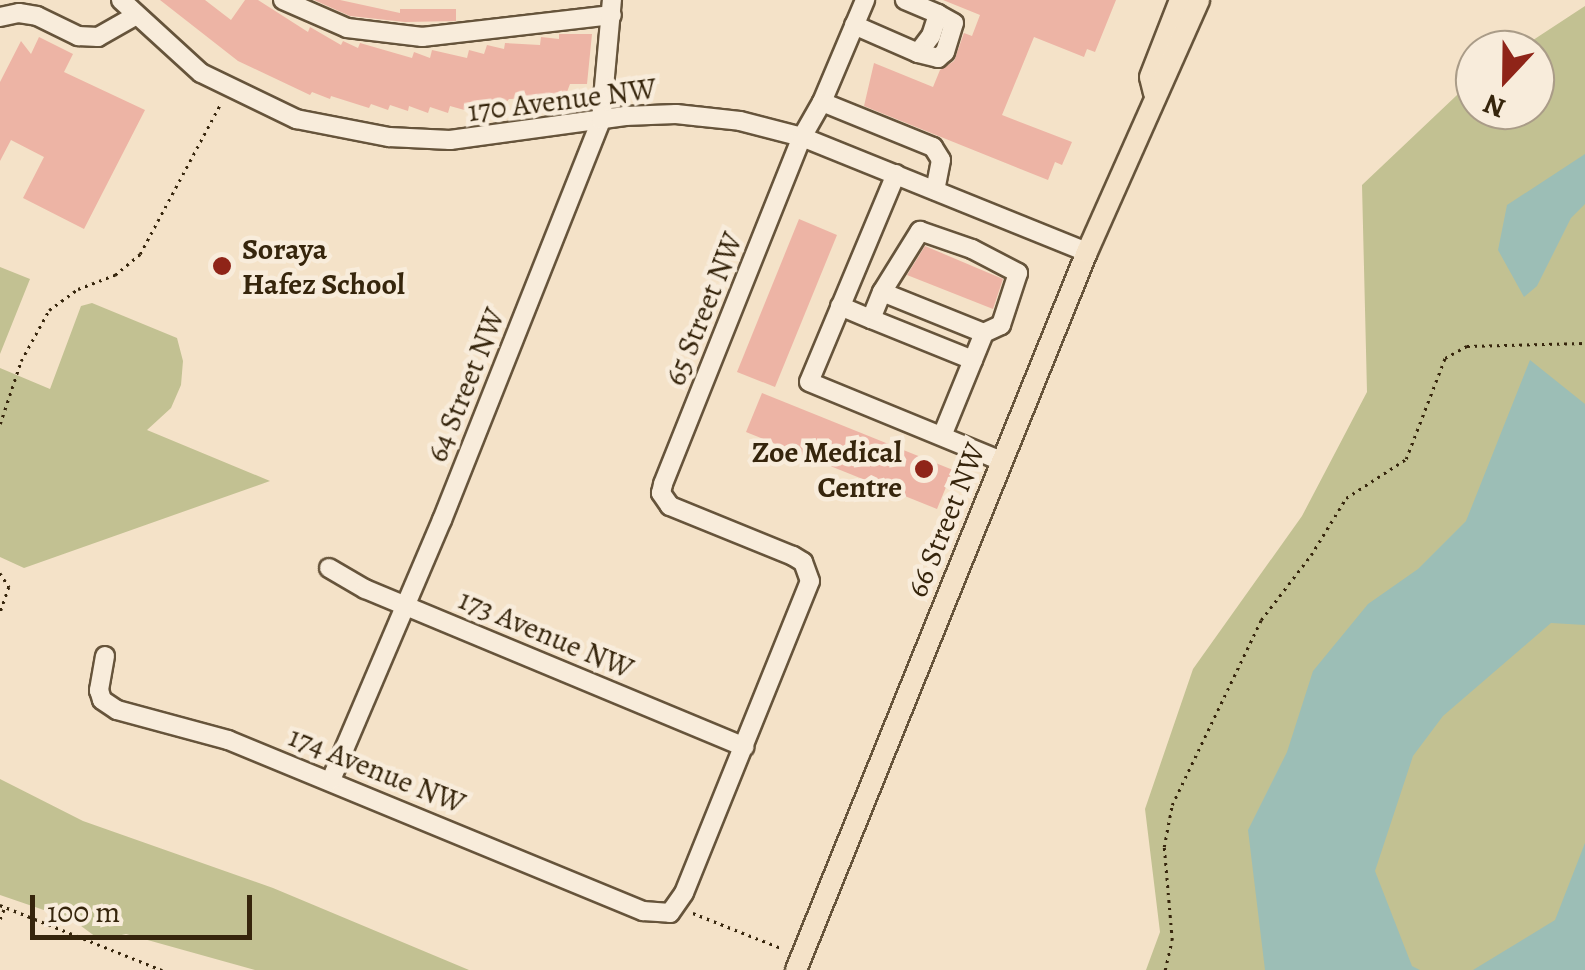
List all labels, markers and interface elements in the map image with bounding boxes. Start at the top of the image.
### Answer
north arrow [1455,30,1555,130]
street label: 170 Avenue NW [466,71,658,129]
text: N [1478,85,1511,127]
street label: 65 Street NW [657,227,751,391]
place label: Soraya Hafez School [242,231,405,302]
marker: Soraya Hafez School [211,255,233,277]
street label: 64 Street NW [419,303,513,467]
place label: Zoe Medical Centre [752,434,902,504]
street label: 66 Street NW [899,438,993,602]
marker: Zoe Medical Centre [911,456,937,482]
street label: 173 Avenue NW [453,581,639,687]
street label: 174 Avenue NW [283,718,471,822]
scale bar [35,875,258,937]
text: 100 m [47,892,120,932]

